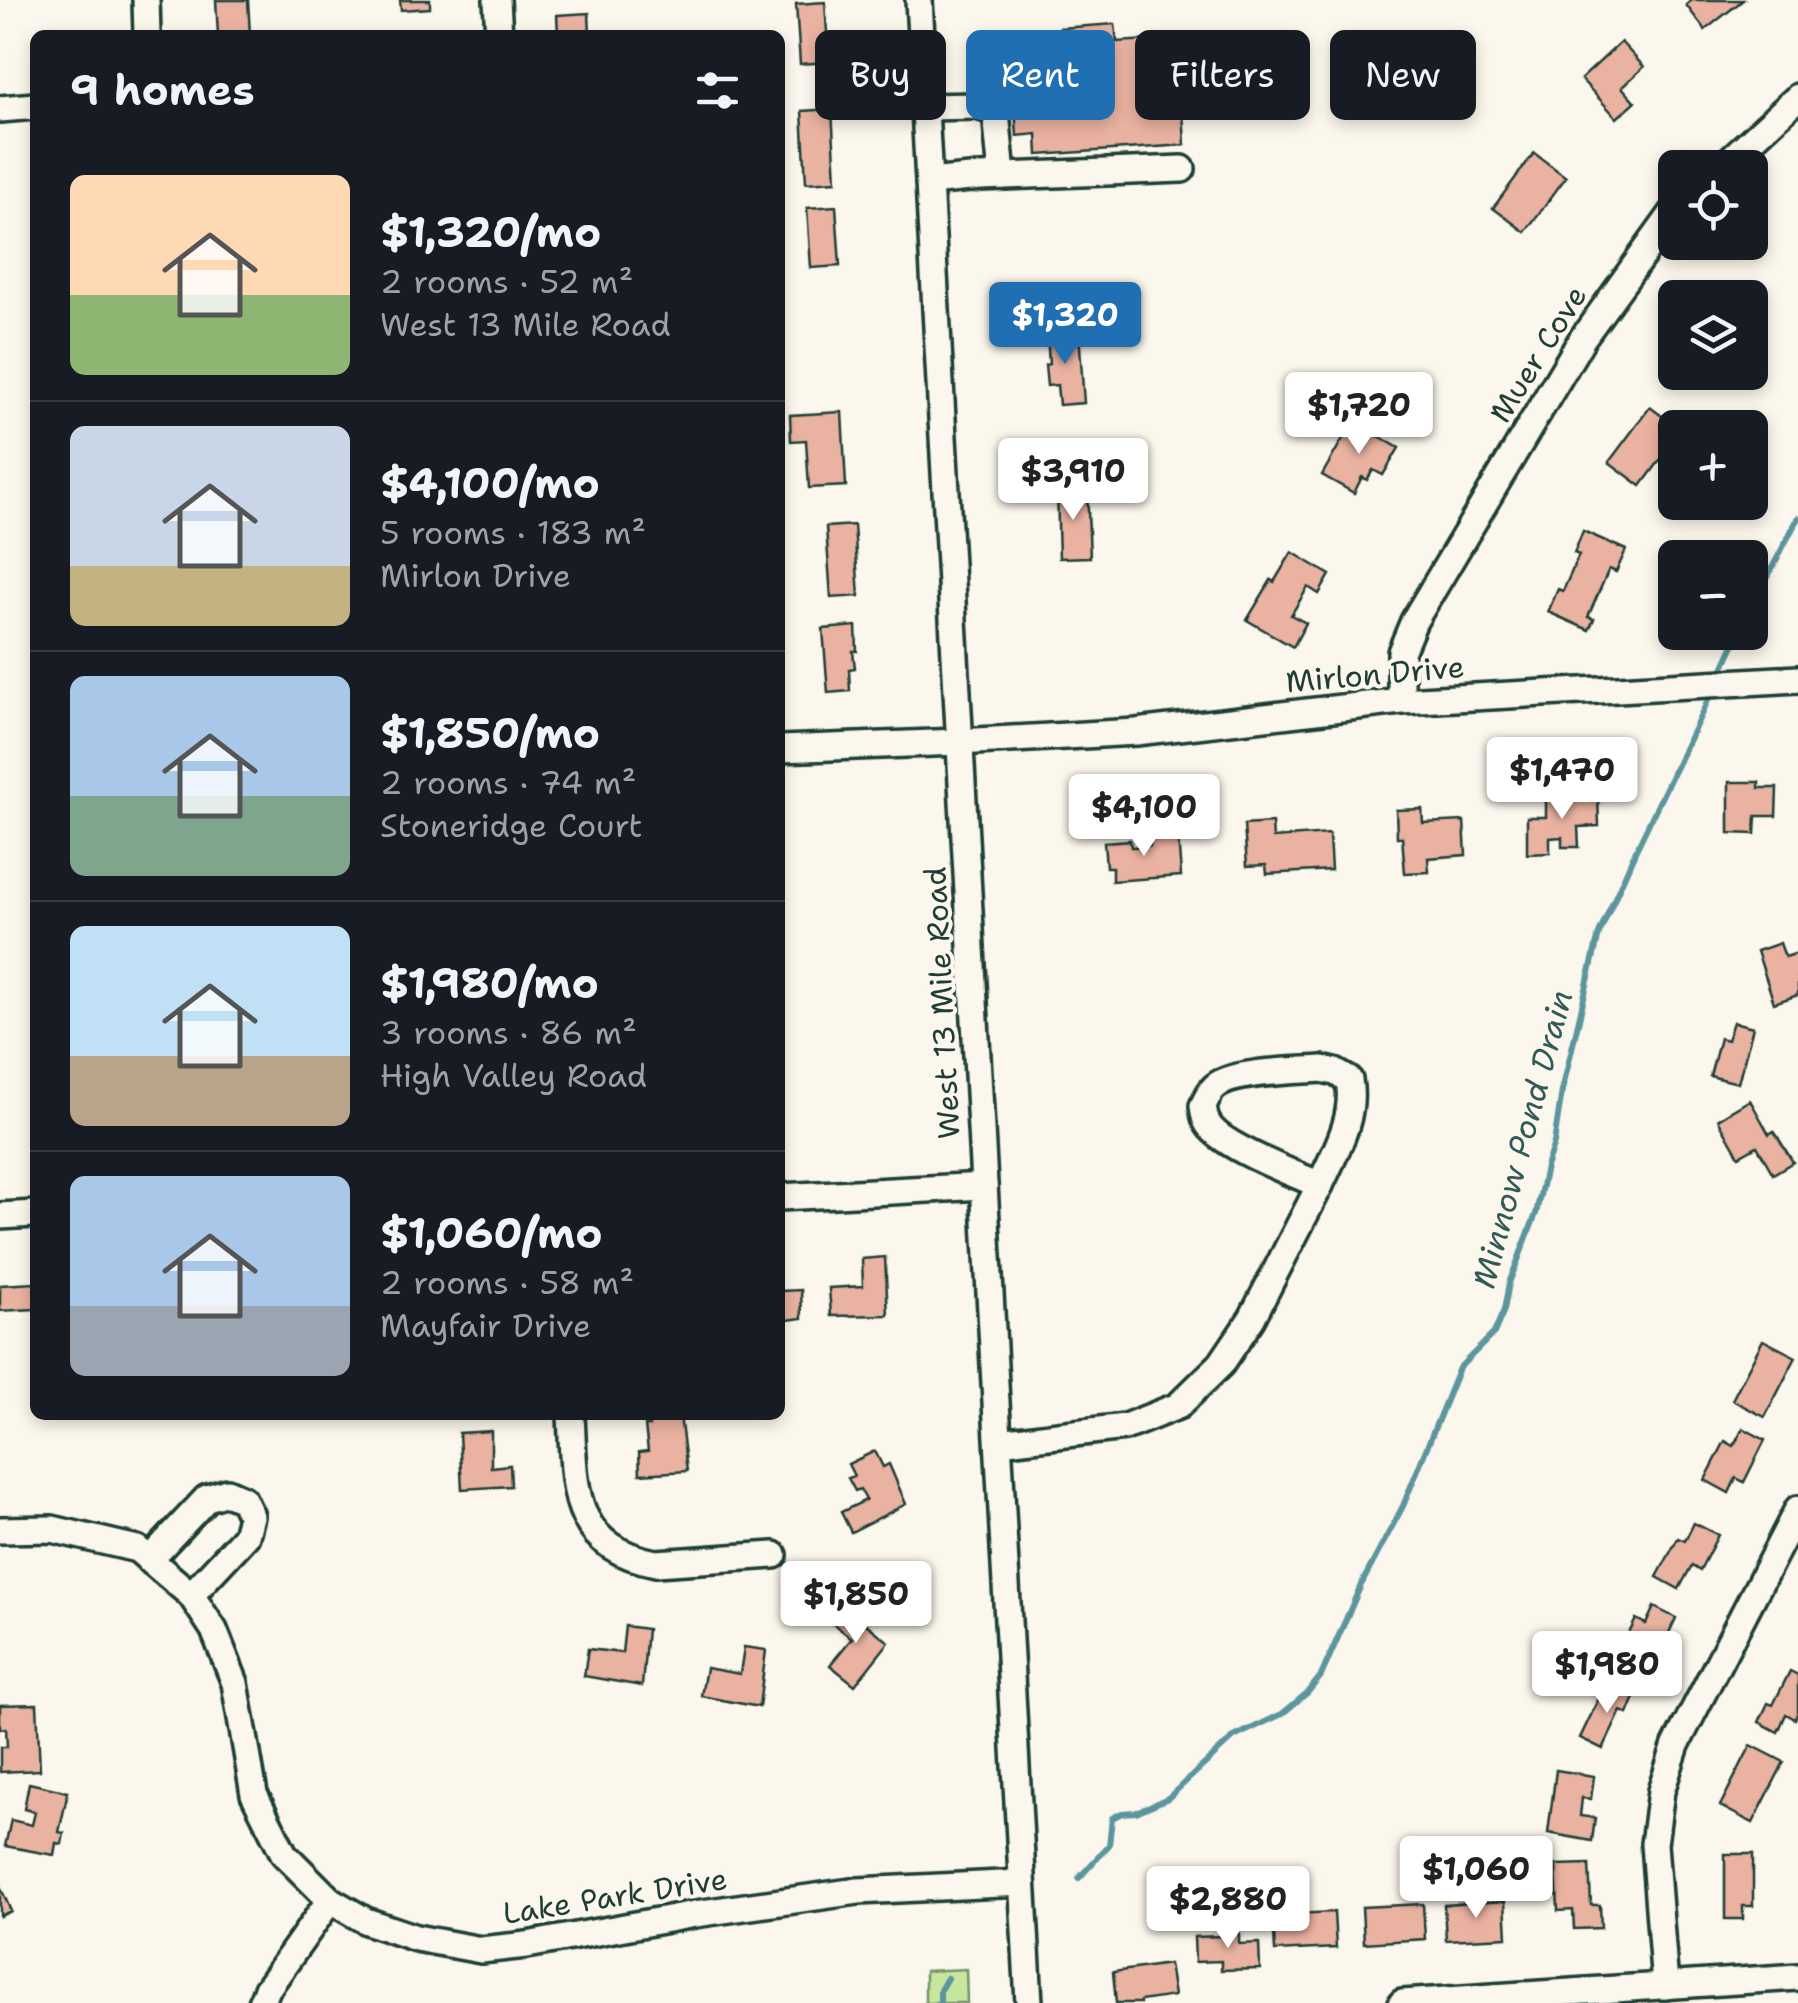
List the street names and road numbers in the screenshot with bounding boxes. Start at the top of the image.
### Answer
street label: Muer Cove [1480,278,1596,430]
street label: Mirlon Drive [1284,646,1466,702]
street label: West 13 Mile Road [914,866,970,1140]
street label: Lake Park Drive [500,1858,730,1934]

